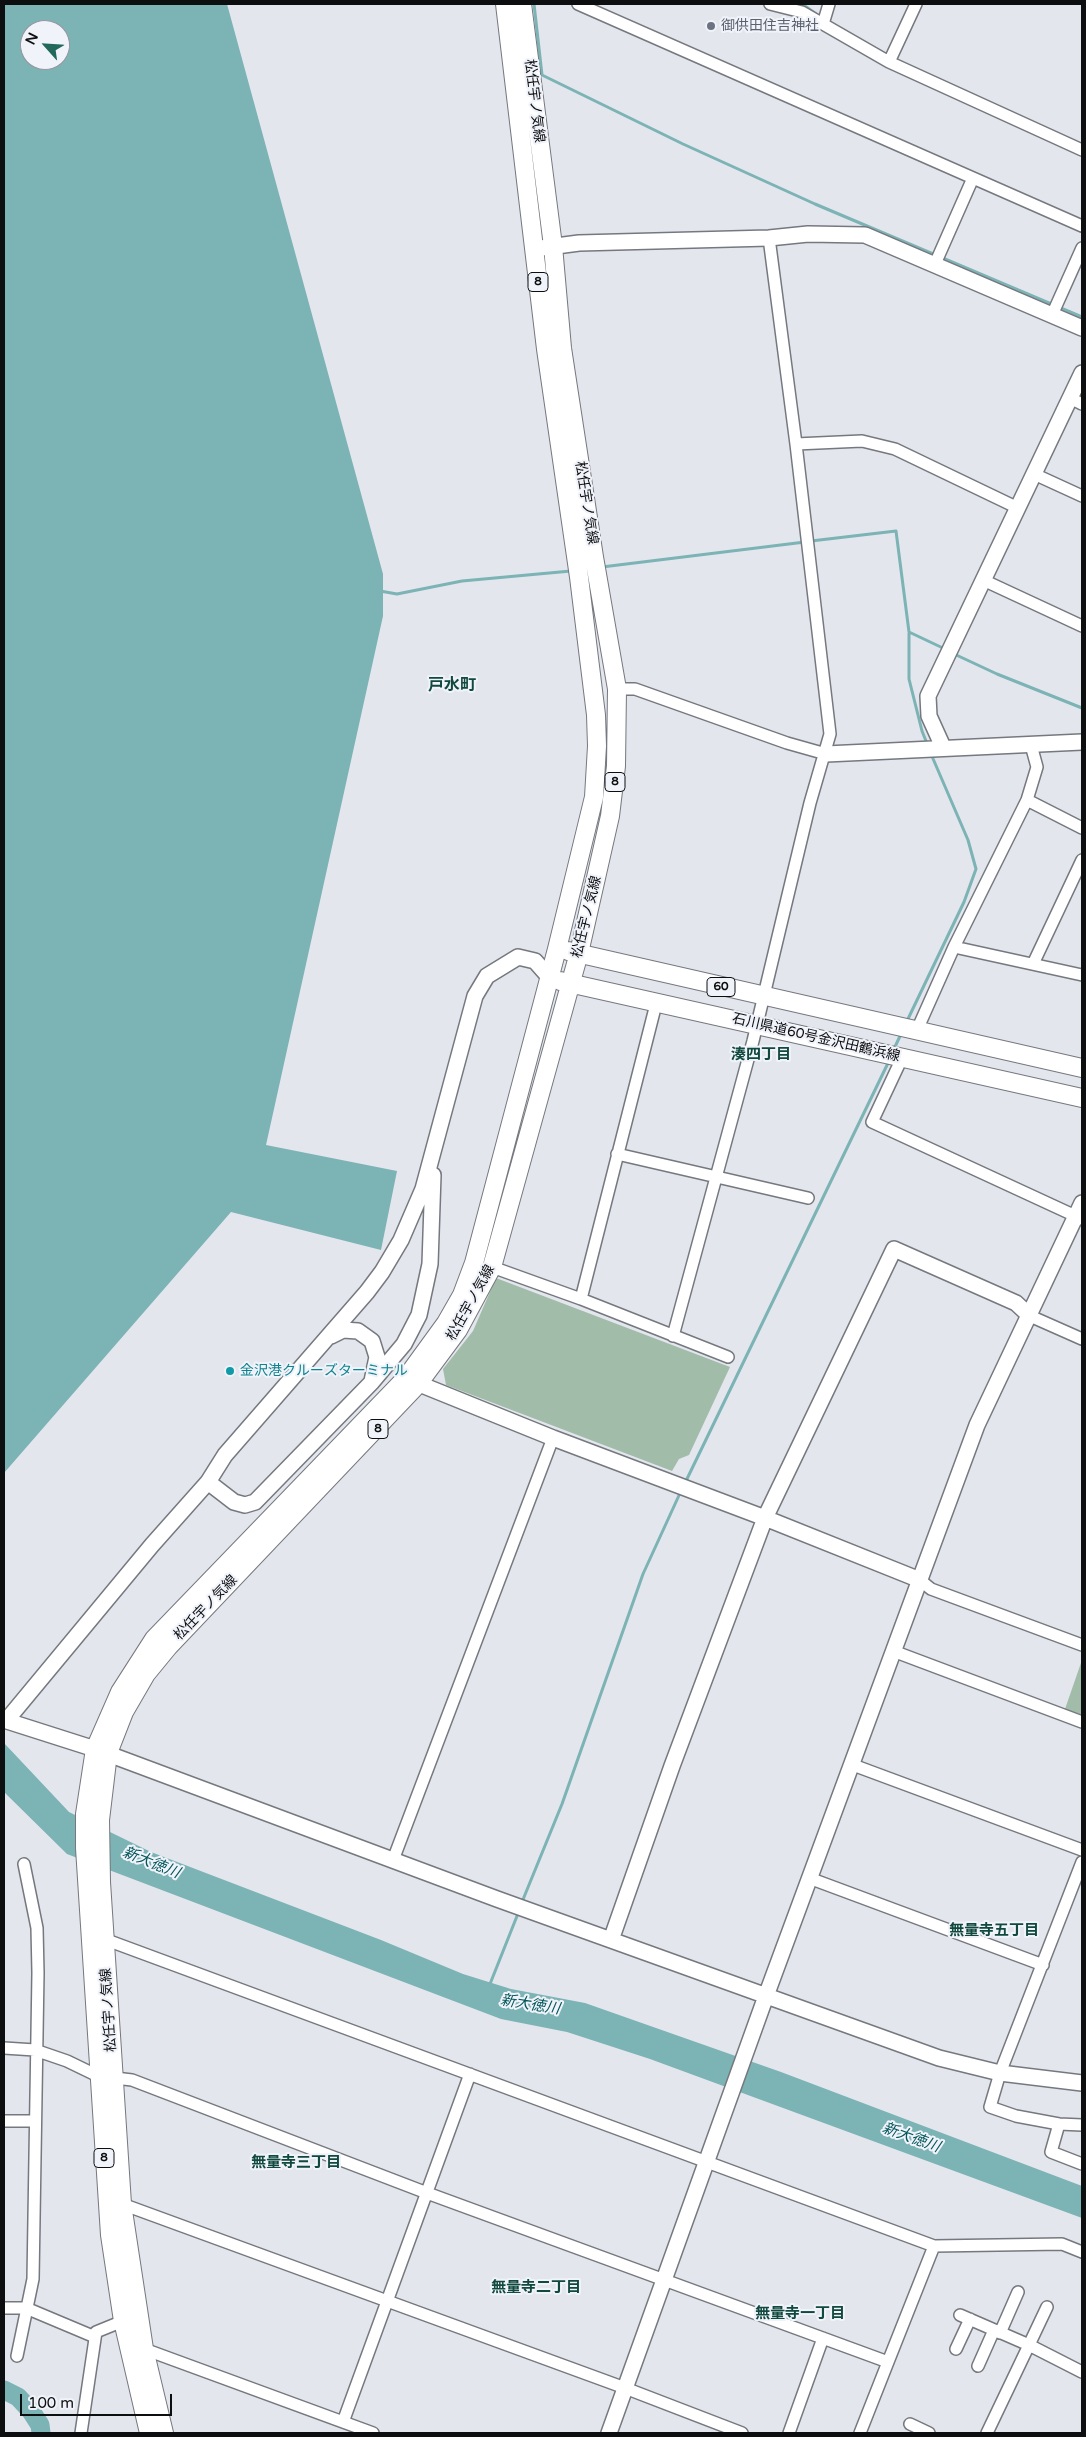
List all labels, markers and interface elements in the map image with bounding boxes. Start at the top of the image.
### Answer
place label: 御供田住吉神社 [721,18,819,34]
north arrow [20,20,70,70]
marker: 御供田住吉神社 [705,20,717,32]
text: N [22,30,42,47]
street label: 松任宇ノ気線 [521,58,547,144]
road number: 8 [528,272,548,292]
street label: 松任宇ノ気線 [571,460,601,546]
district label: 戸水町 [428,676,476,696]
road number: 8 [605,772,625,792]
street label: 松任宇ノ気線 [569,874,605,960]
road number: 60 [707,978,735,996]
street label: 石川県道60号金沢田鶴浜線 [731,1011,901,1065]
district label: 湊四丁目 [731,1046,791,1064]
street label: 松任宇ノ気線 [443,1262,499,1344]
place label: 金沢港クルーズターミナル [240,1363,408,1379]
marker: 金沢港クルーズターミナル [224,1365,236,1377]
road number: 8 [368,1420,388,1438]
street label: 松任宇ノ気線 [171,1572,241,1644]
water label: 新大徳川 [120,1843,182,1883]
district label: 無量寺五丁目 [949,1922,1039,1940]
street label: 松任宇ノ気線 [98,1968,120,2052]
water label: 新大徳川 [499,1991,561,2019]
water label: 新大徳川 [880,2119,942,2157]
road number: 8 [94,2148,114,2168]
district label: 無量寺三丁目 [251,2154,341,2172]
district label: 無量寺二丁目 [491,2279,581,2297]
district label: 無量寺一丁目 [755,2305,845,2323]
scale bar [22,2384,175,2416]
text: 100 m [28,2394,74,2412]

